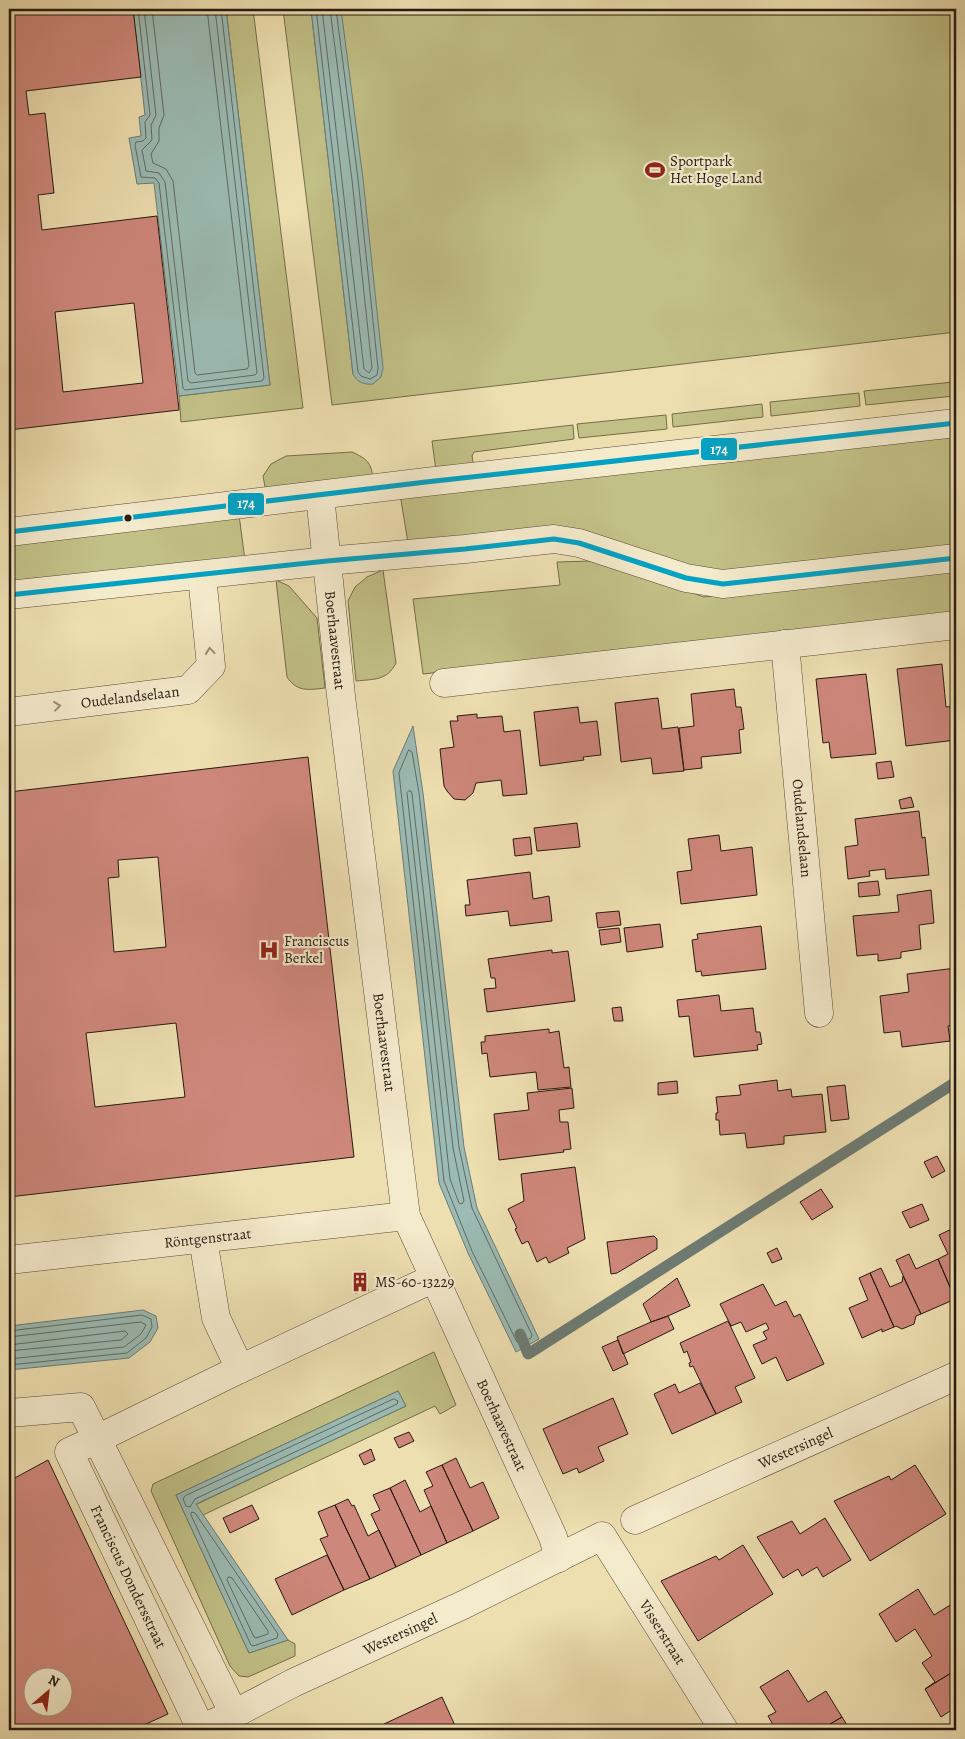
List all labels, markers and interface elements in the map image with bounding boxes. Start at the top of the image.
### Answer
place label: Sportpark Het Hoge Land [670,151,763,188]
sports icon: Sportpark Het Hoge Land [644,159,666,181]
line badge: 174 [700,437,738,461]
text: 174 [710,440,728,459]
line badge: 174 [227,492,265,516]
text: 174 [237,494,255,513]
unlabelled marker [123,513,133,523]
street label: Boerhaavestraat [320,590,350,691]
one-way arrow [204,647,215,655]
street label: Oudelandselaan [80,681,180,713]
one-way arrow [53,701,61,712]
street label: Oudelandselaan [787,778,816,878]
place label: Franciscus Berkel [284,931,349,968]
hospital icon: Franciscus Berkel [258,939,280,961]
street label: Boerhaavestraat [368,992,400,1093]
street label: Röntgenstraat [163,1223,252,1253]
building icon: MS-60-13229 [349,1271,371,1293]
place label: MS-60-13229 [375,1272,455,1292]
street label: Boerhaavestraat [472,1376,531,1474]
street label: Westersingel [754,1422,836,1474]
street label: Franciscus Dondersstraat [86,1502,171,1652]
street label: Visserstraat [634,1595,690,1668]
street label: Westersingel [359,1608,441,1660]
north arrow [22,1666,72,1716]
text: N [45,1670,63,1692]

